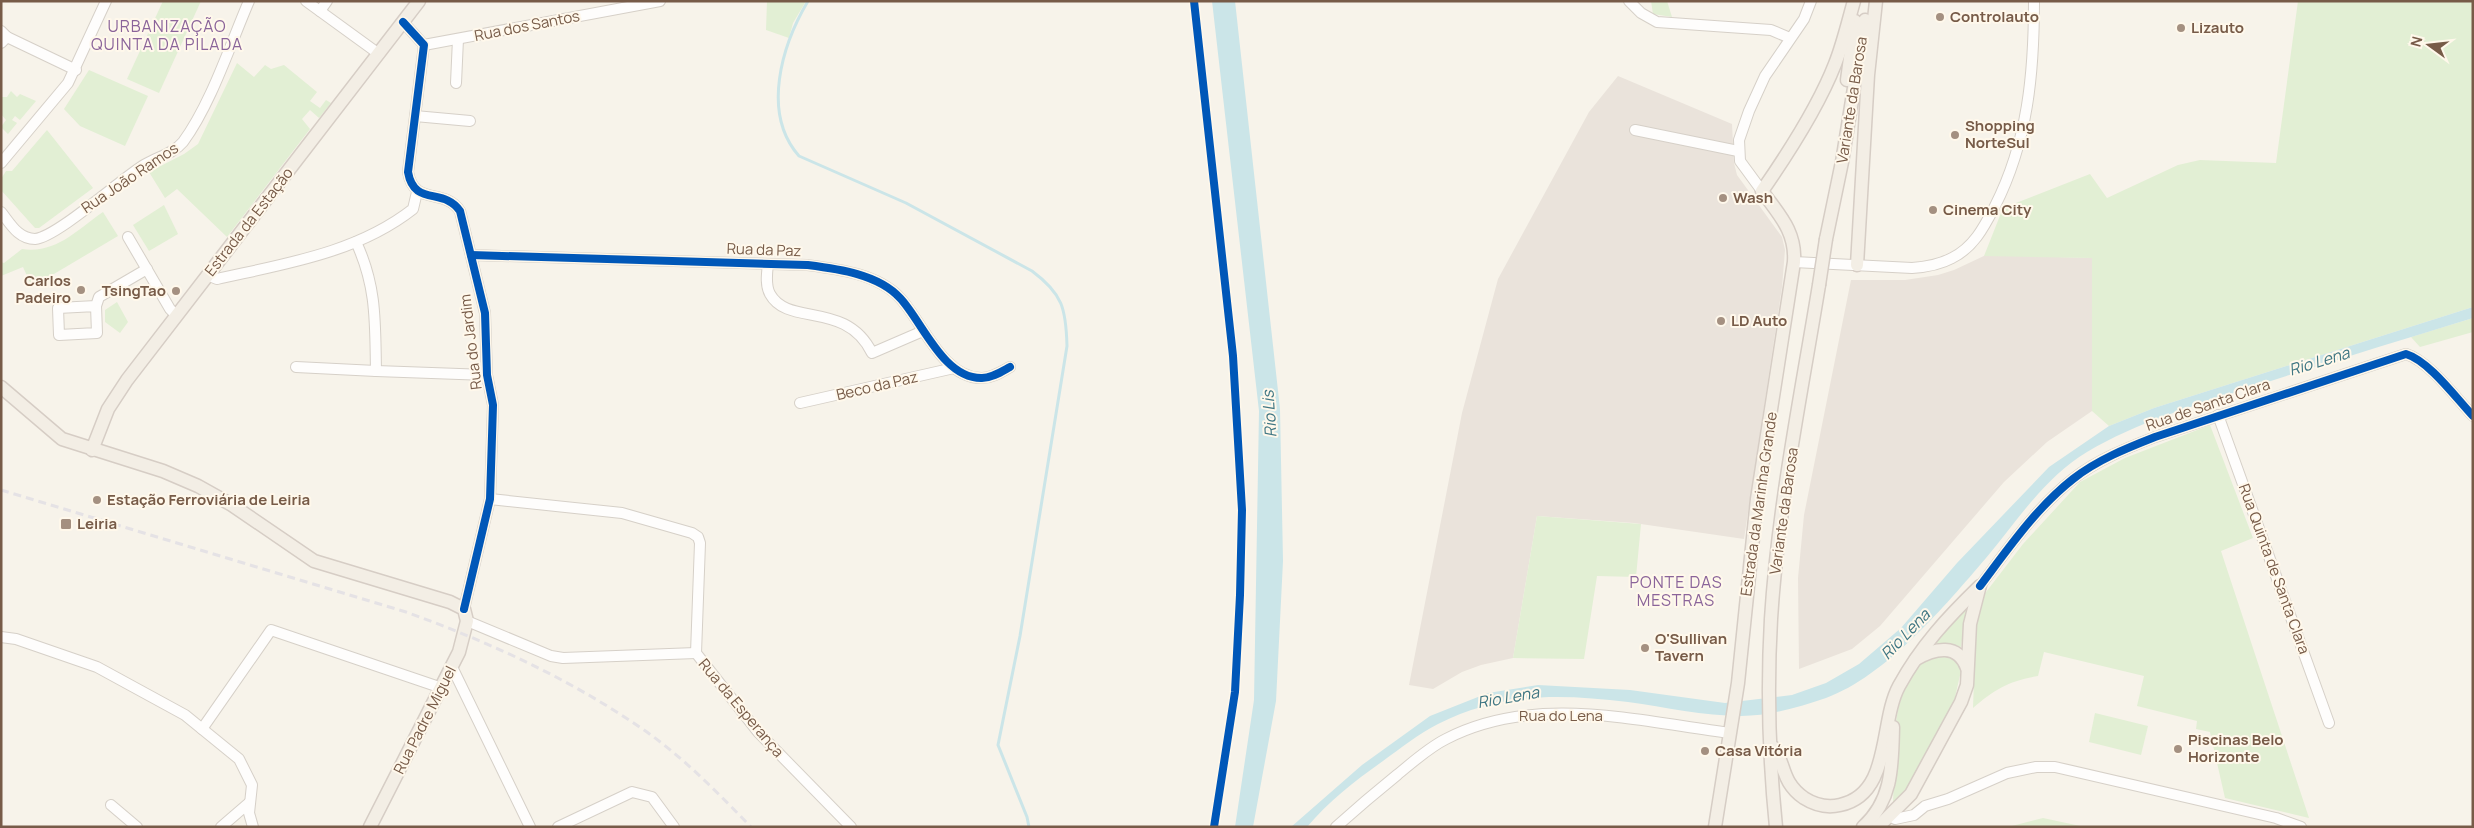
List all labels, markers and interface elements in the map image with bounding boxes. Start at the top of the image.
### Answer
street label: Rua dos Santos [472,5,582,46]
place label: Controlauto [1950,6,2039,27]
marker: Controlauto [1934,11,1946,23]
district label: URBANIZAÇÃO QUINTA DA PILADA [91,15,243,55]
place label: Lizauto [2191,17,2244,38]
north arrow [2404,20,2454,70]
marker: Lizauto [2175,22,2187,34]
text: N [2405,34,2426,49]
street label: Variante da Barosa [1831,35,1872,165]
place label: Shopping NorteSul [1965,115,2035,153]
marker: Shopping NorteSul [1949,129,1961,141]
street label: Rua João Ramos [77,137,182,218]
street label: Estrada da Estação [200,163,298,280]
place label: Wash [1733,187,1773,208]
marker: Wash [1717,192,1729,204]
place label: Cinema City [1943,199,2032,220]
marker: Cinema City [1927,204,1939,216]
street label: Rua da Paz [726,238,802,261]
place label: Carlos Padeiro [15,270,71,308]
place label: TsingTao [102,280,166,301]
marker: Carlos Padeiro [75,284,87,296]
marker: TsingTao [170,285,182,297]
street label: Rua do Jardim [454,293,487,391]
place label: LD Auto [1731,310,1787,331]
marker: LD Auto [1715,315,1727,327]
water label: Rio Lena [2286,341,2353,381]
street label: Beco da Paz [834,366,920,405]
street label: Rua de Santa Clara [2143,373,2273,436]
water label: Rio Lis [1256,388,1282,438]
street label: Estrada da Marinha Grande [1735,410,1782,597]
street label: Variante da Barosa [1764,446,1803,576]
street label: Rua Quinta de Santa Clara [2234,481,2315,657]
place label: Estação Ferroviária de Leiria [107,489,310,510]
marker: Estação Ferroviária de Leiria [91,494,103,506]
place label: Leiria [77,513,117,534]
marker: Leiria [59,517,73,531]
district label: PONTE DAS MESTRAS [1629,571,1723,611]
water label: Rio Lena [1875,603,1935,664]
place label: O'Sullivan Tavern [1655,628,1727,666]
marker: O'Sullivan Tavern [1639,642,1651,654]
street label: Rua da Esperança [694,654,789,761]
street label: Rua Padre Miguel [388,662,461,777]
water label: Rio Lena [1475,681,1542,713]
street label: Rua do Lena [1519,705,1603,726]
place label: Piscinas Belo Horizonte [2188,729,2284,767]
place label: Casa Vitória [1715,740,1802,761]
marker: Piscinas Belo Horizonte [2172,743,2184,755]
marker: Casa Vitória [1699,745,1711,757]

